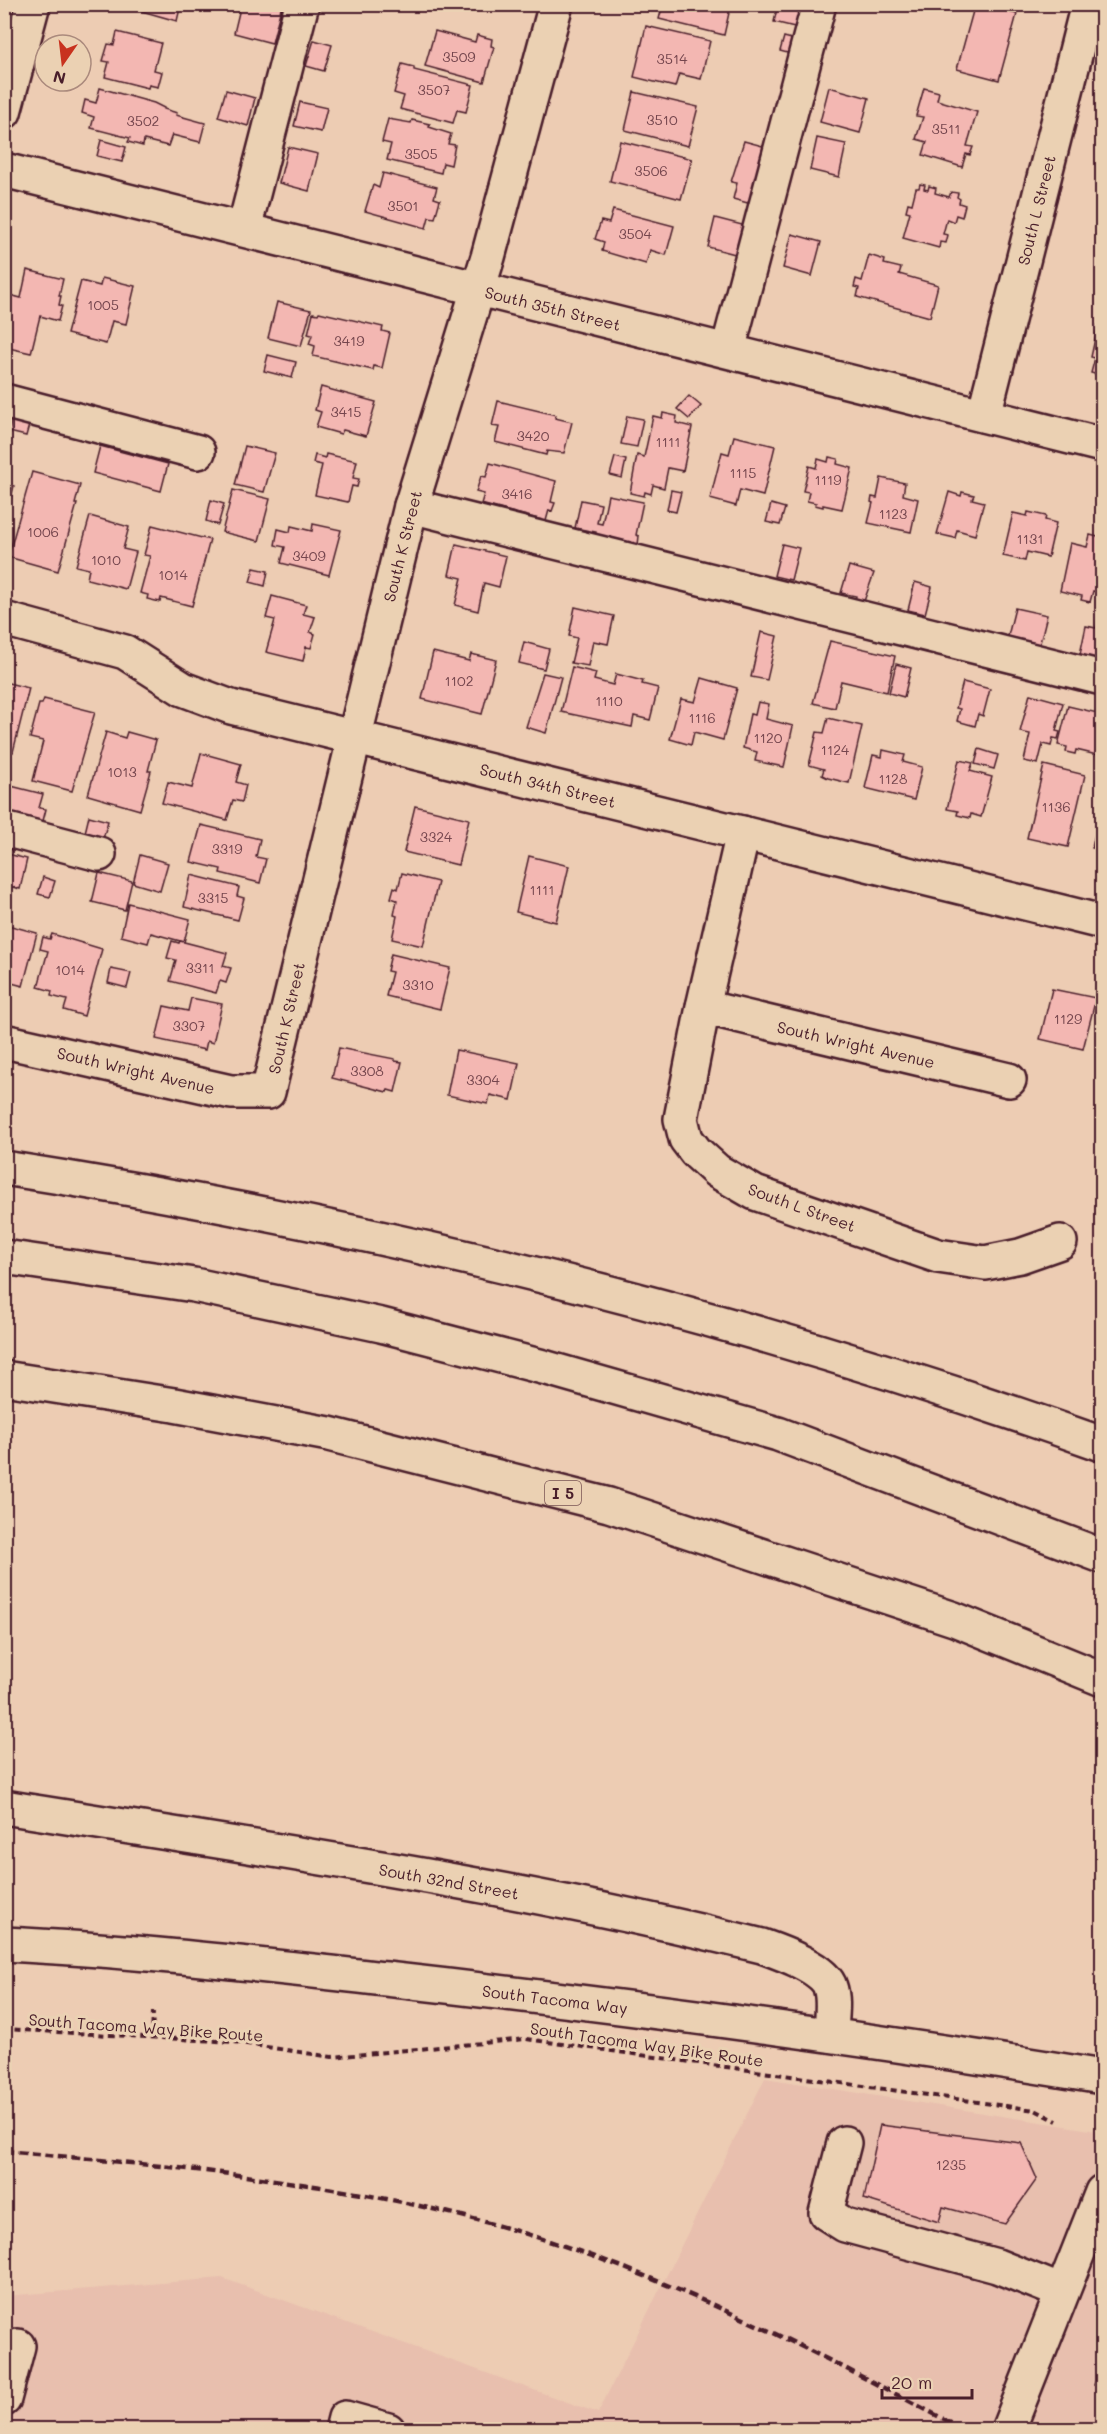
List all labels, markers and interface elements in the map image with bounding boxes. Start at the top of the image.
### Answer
north arrow [33,33,93,93]
house number: 3509 [442,47,476,66]
house number: 3514 [657,49,688,68]
text: N [51,66,68,90]
house number: 3507 [418,80,451,99]
house number: 3510 [646,110,678,129]
house number: 3502 [127,111,159,130]
house number: 3511 [932,119,960,138]
house number: 3505 [404,144,438,163]
street label: South L Street [1012,153,1060,267]
house number: 3506 [634,161,668,180]
house number: 3501 [387,196,419,215]
house number: 3504 [618,224,652,243]
street label: South 35th Street [483,281,623,335]
house number: 1005 [87,295,119,314]
house number: 3419 [334,331,364,350]
house number: 3415 [331,402,361,421]
house number: 3420 [517,426,550,445]
house number: 1111 [655,432,681,451]
house number: 1115 [730,463,756,482]
house number: 1119 [814,470,842,489]
house number: 3416 [501,484,533,503]
street label: South K Street [378,488,426,604]
house number: 1123 [879,504,907,523]
house number: 1006 [27,522,59,541]
house number: 1131 [1017,529,1043,548]
house number: 3409 [292,546,326,565]
house number: 1010 [91,550,121,569]
house number: 1014 [158,565,188,584]
house number: 1102 [445,671,473,690]
house number: 1110 [595,691,623,710]
house number: 1116 [688,708,716,727]
house number: 1120 [754,728,783,747]
house number: 1124 [821,740,850,759]
street label: South 34th Street [478,758,618,812]
house number: 1013 [107,762,137,781]
house number: 1128 [879,769,907,788]
house number: 1136 [1041,797,1071,816]
house number: 3324 [420,827,453,846]
house number: 3319 [212,839,242,858]
house number: 1111 [529,880,555,899]
house number: 3315 [198,888,228,907]
house number: 3311 [186,958,214,977]
house number: 1014 [55,960,85,979]
street label: South K Street [263,960,309,1076]
house number: 3310 [402,975,434,994]
house number: 1129 [1054,1009,1082,1028]
house number: 3307 [173,1016,206,1035]
street label: South Wright Avenue [775,1016,937,1072]
street label: South Wright Avenue [55,1042,217,1098]
house number: 3308 [350,1061,384,1080]
house number: 3304 [466,1070,500,1089]
street label: South L Street [745,1178,859,1236]
road number: I 5 [545,1481,581,1505]
street label: South 32nd Street [377,1858,521,1904]
street label: South Tacoma Way [481,1980,629,2018]
street label: South Tacoma Way Bike Route [28,2008,264,2046]
street label: South Tacoma Way Bike Route [529,2017,765,2071]
house number: 1235 [936,2155,966,2174]
scale bar [882,2362,972,2400]
text: 20 m [891,2370,932,2394]

